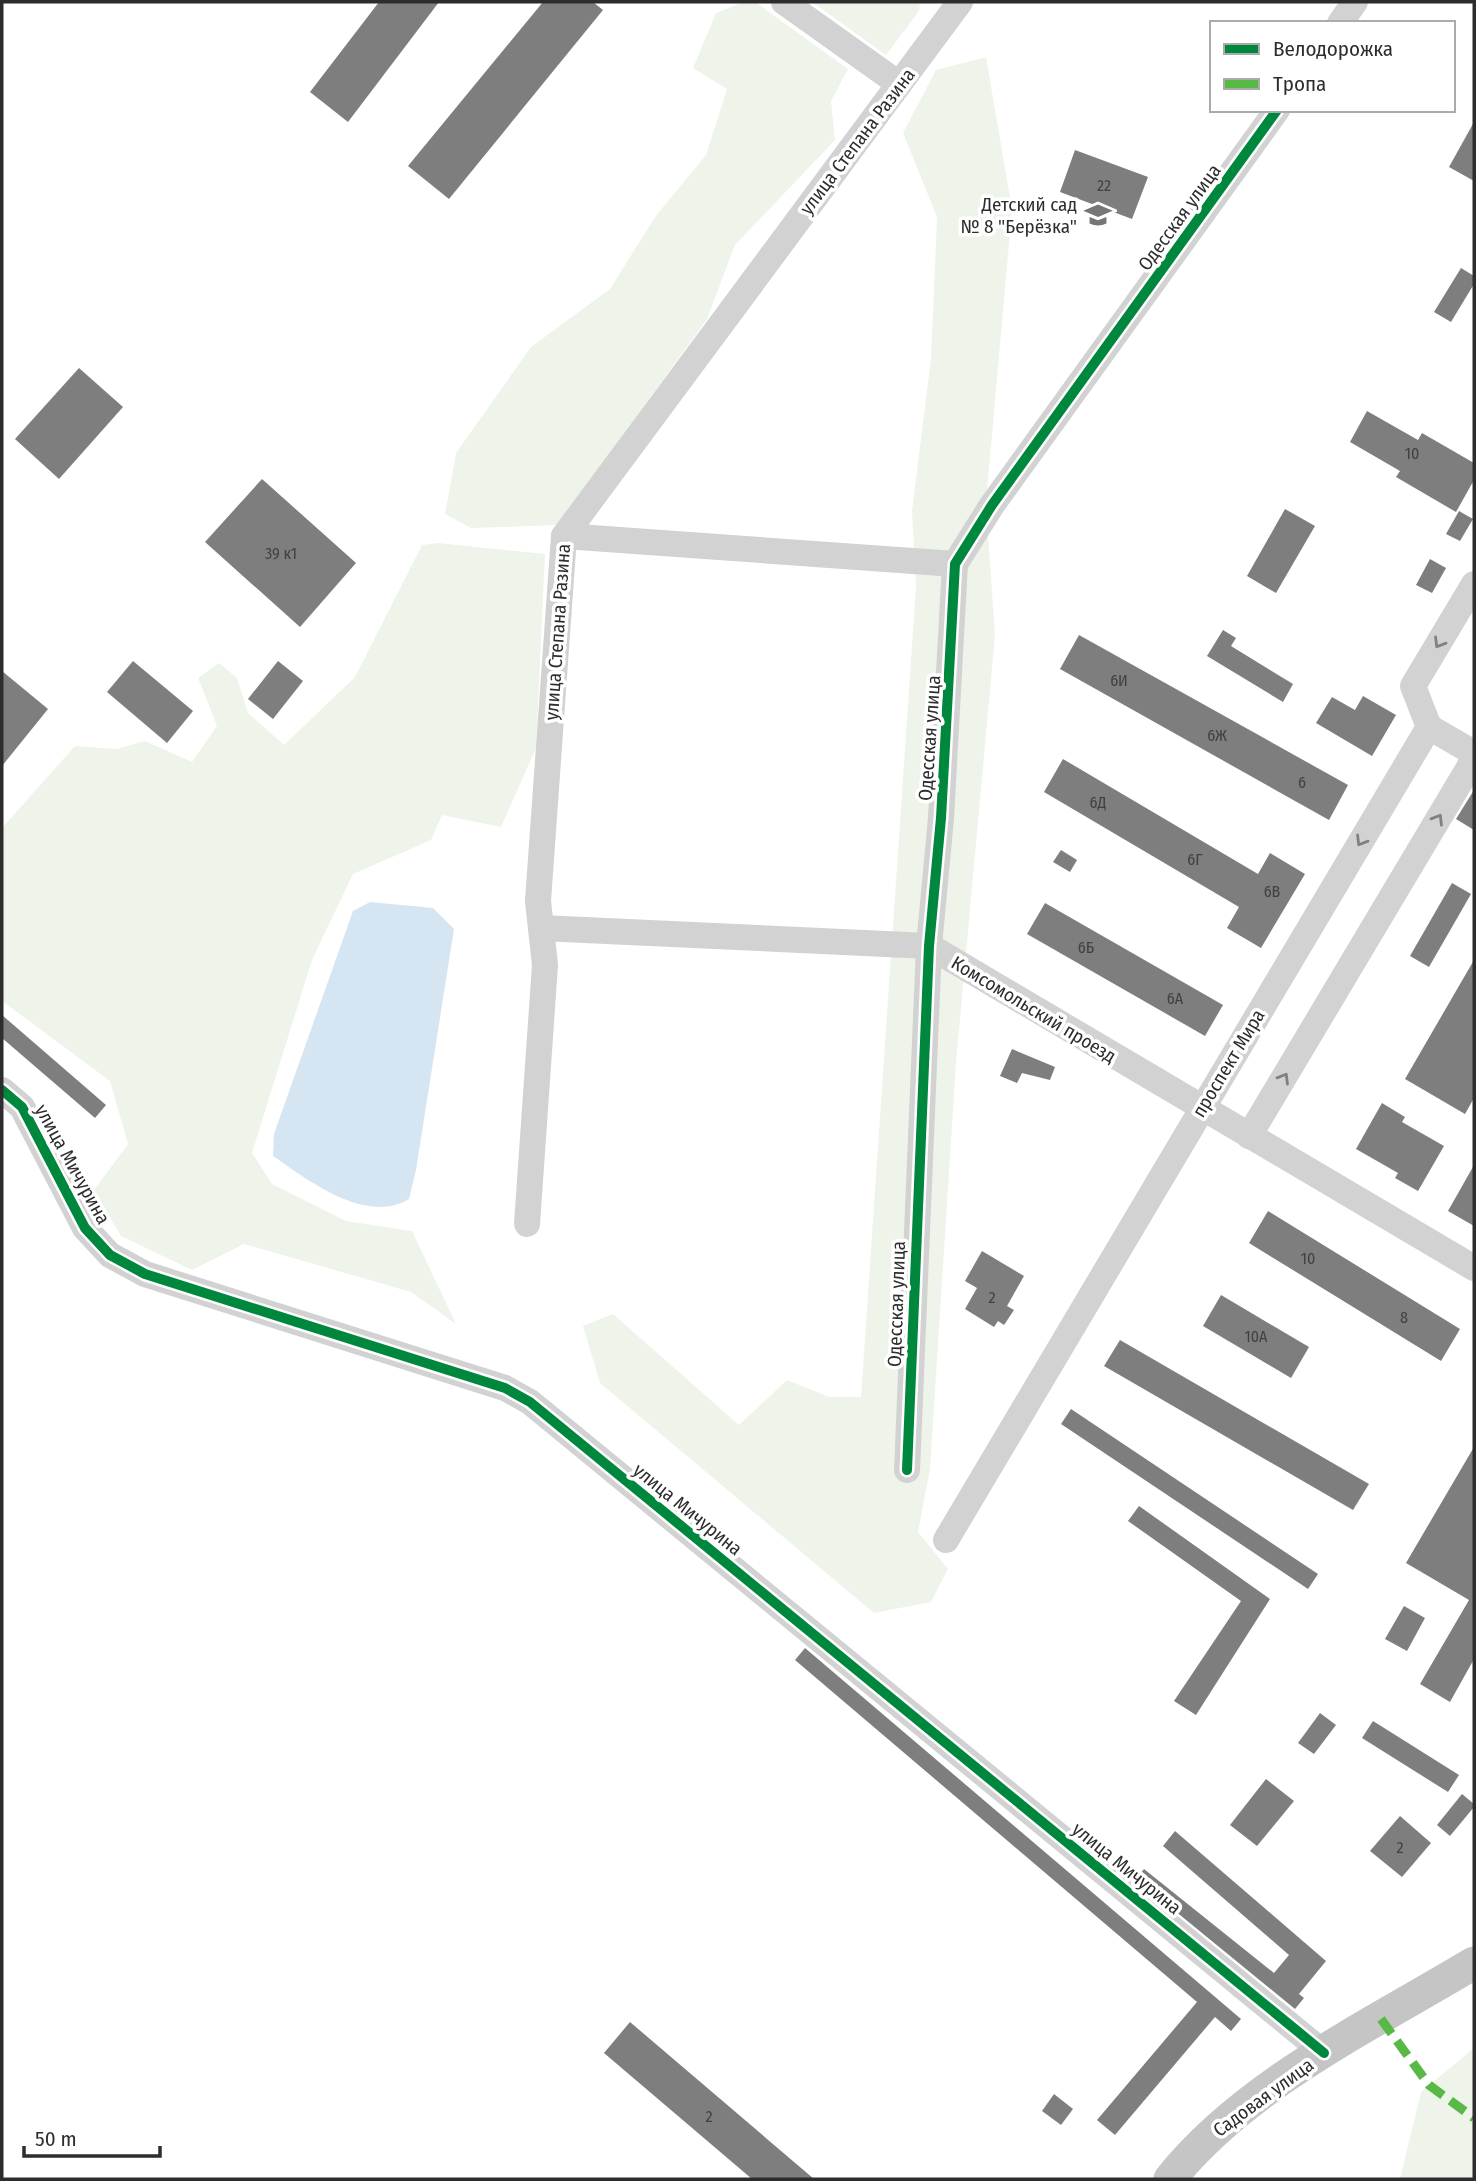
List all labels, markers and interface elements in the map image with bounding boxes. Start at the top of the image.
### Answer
legend [1210,21,1455,112]
text: Велодорожка [1273,36,1393,62]
street label: улица Степана Разина [795,64,920,219]
text: Тропа [1273,71,1326,97]
street label: Одесская улица [1133,160,1226,275]
house number: 22 [1097,176,1111,195]
place label: Детский сад № 8 "Берёзка" [961,193,1077,238]
school or university icon: Детский сад № 8 "Берёзка" [1083,200,1113,230]
house number: 10 [1405,444,1419,463]
street label: улица Степана Разина [540,543,575,721]
house number: 39 к1 [265,544,297,563]
one-way arrow [1434,635,1447,648]
house number: 6И [1110,671,1128,690]
street label: Одесская улица [914,674,945,802]
house number: 6Ж [1207,726,1227,745]
house number: 6 [1298,773,1306,792]
house number: 6Д [1090,793,1107,812]
one-way arrow [1430,814,1443,827]
one-way arrow [1356,833,1369,846]
house number: 6Г [1187,850,1203,869]
house number: 6В [1264,882,1281,901]
house number: 6Б [1078,938,1094,957]
street label: Комсомольский проезд [947,951,1120,1068]
house number: 6А [1167,989,1184,1008]
street label: проспект Мира [1187,1005,1270,1121]
one-way arrow [1276,1072,1289,1085]
street label: улица Мичурина [30,1100,115,1228]
street label: Одесская улица [883,1241,910,1367]
house number: 10 [1301,1249,1315,1268]
house number: 2 [988,1288,996,1307]
house number: 8 [1400,1308,1408,1327]
house number: 10А [1245,1327,1268,1346]
street label: улица Мичурина [629,1458,747,1560]
street label: улица Мичурина [1068,1817,1186,1919]
house number: 2 [1396,1838,1404,1857]
street label: Садовая улица [1209,2053,1318,2142]
house number: 2 [705,2107,713,2126]
scale bar [24,2114,161,2158]
text: 50 m [35,2126,77,2152]

